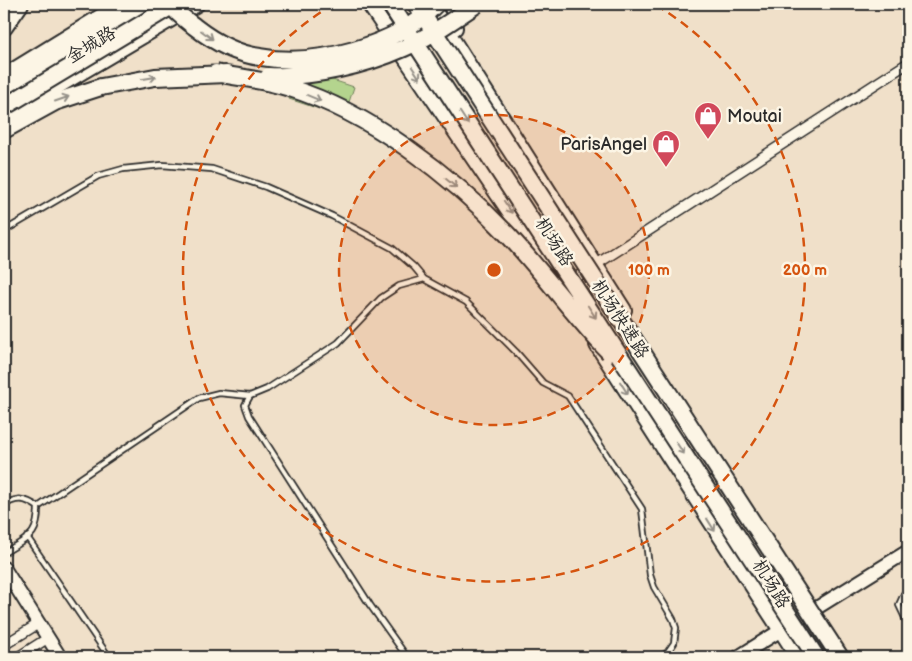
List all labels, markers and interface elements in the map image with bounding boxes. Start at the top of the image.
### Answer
street label: 金城路 [62,22,120,68]
one-way arrow [200,30,213,41]
one-way arrow [411,66,421,80]
one-way arrow [140,73,156,83]
one-way arrow [306,93,321,103]
one-way arrow [54,94,70,104]
shop icon: Moutai [693,101,723,140]
place label: Moutai [727,106,782,127]
one-way arrow [460,110,470,124]
shop icon: ParisAngel [651,129,681,168]
place label: ParisAngel [560,134,647,155]
one-way arrow [444,178,457,189]
one-way arrow [503,200,513,214]
street label: 机场路 [530,214,578,270]
centre of rings [485,261,503,279]
text: 100 m [628,261,670,280]
text: 200 m [783,261,827,280]
street label: 机场快速路 [587,276,653,362]
one-way arrow [587,305,597,319]
one-way arrow [619,380,629,394]
one-way arrow [676,441,686,455]
one-way arrow [707,517,717,531]
street label: 机场路 [748,556,794,612]

